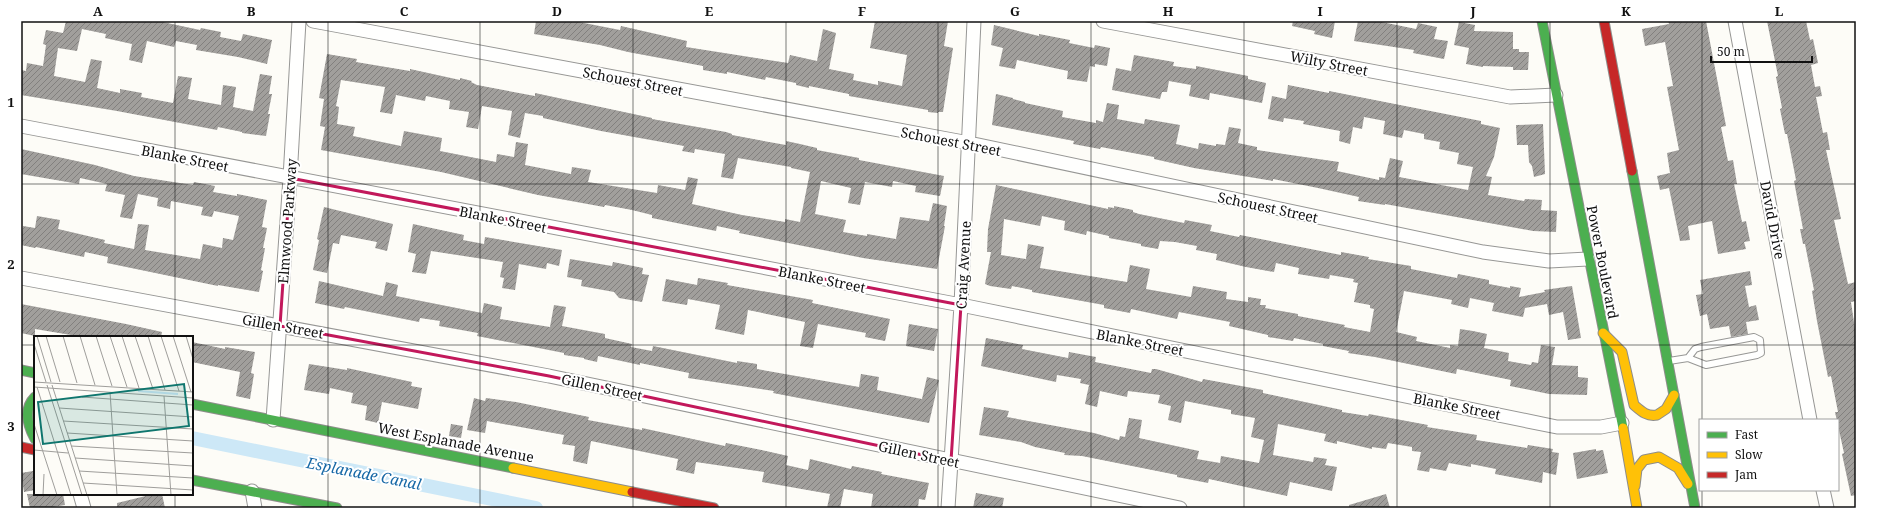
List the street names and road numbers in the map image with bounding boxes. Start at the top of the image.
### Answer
street label: Wilty Street [1288,46,1370,80]
street label: Schouest Street [581,62,685,100]
street label: Schouest Street [899,122,1003,160]
street label: Blanke Street [140,140,230,176]
street label: Elmwood Parkway [273,158,301,284]
street label: David Drive [1756,179,1790,261]
street label: Schouest Street [1216,187,1320,227]
street label: Blanke Street [458,201,548,237]
street label: Power Boulevard [1583,204,1623,321]
street label: Craig Avenue [951,220,975,310]
street label: Blanke Street [777,261,867,297]
street label: Gillen Street [241,309,325,343]
street label: Blanke Street [1095,324,1185,360]
street label: Gillen Street [560,369,644,405]
street label: Blanke Street [1412,388,1502,424]
street label: West Esplanade Avenue [376,418,536,466]
street label: Gillen Street [877,436,961,472]

